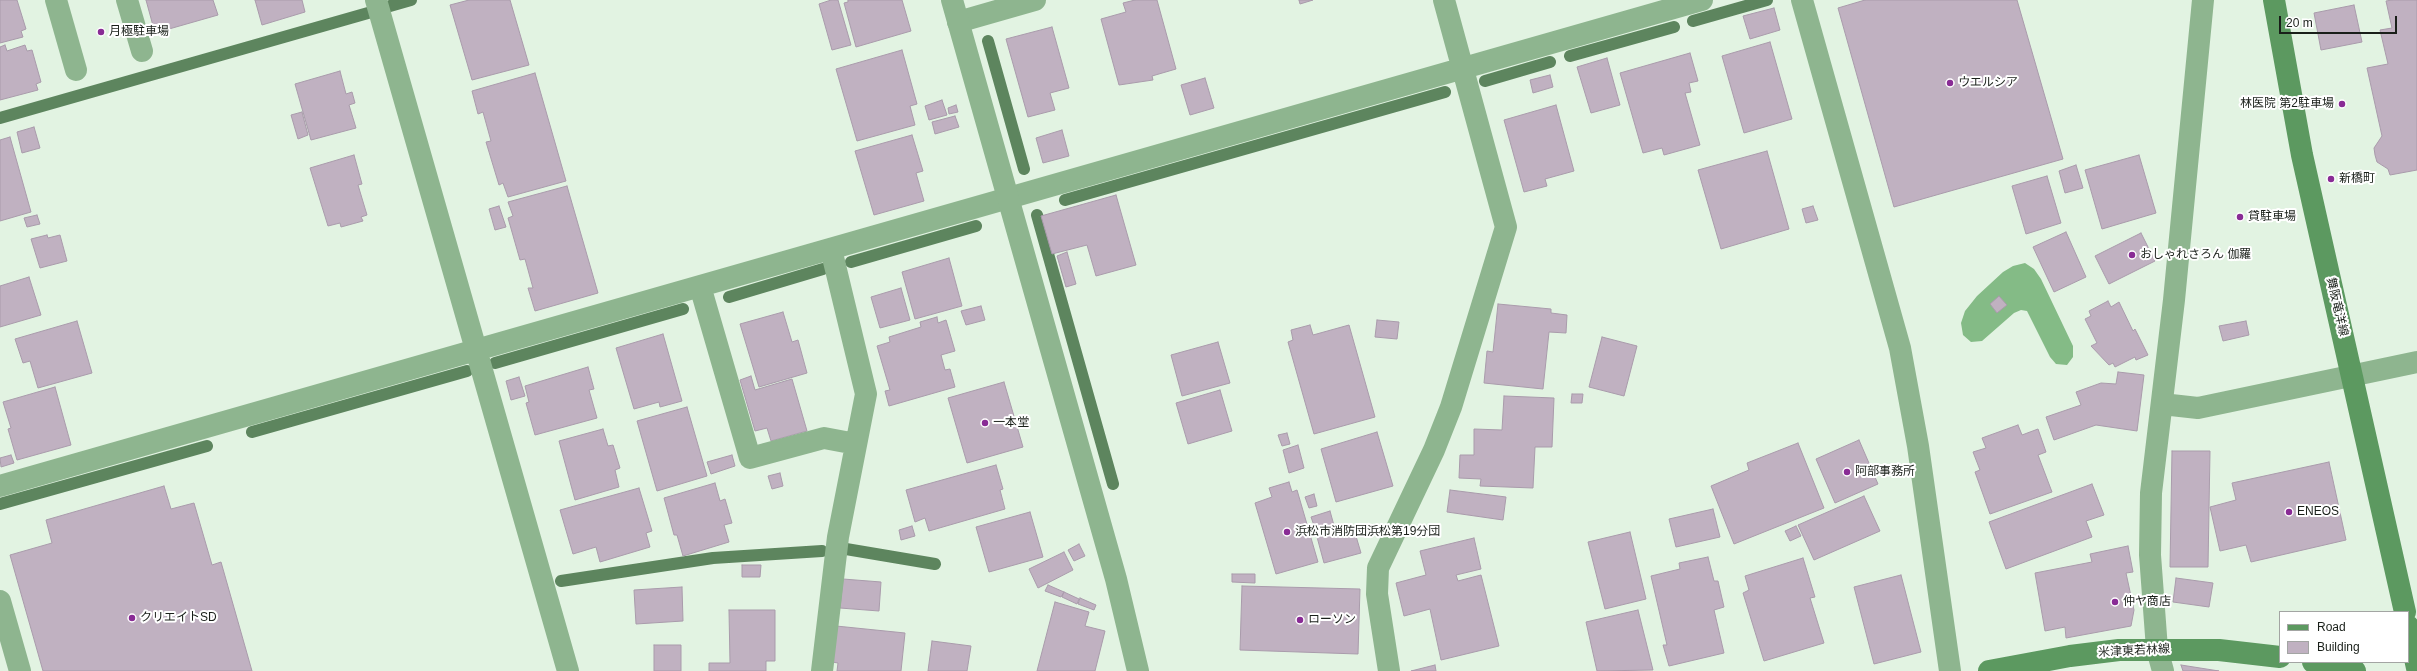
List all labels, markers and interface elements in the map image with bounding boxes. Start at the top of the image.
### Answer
scale bar [2281,8,2399,34]
text: 20 m [2286,16,2313,30]
place label: 月極駐車場 [109,25,169,39]
marker: 月極駐車場 [96,27,106,37]
place label: ウエルシア [1958,76,2018,90]
marker: ウエルシア [1945,78,1955,88]
place label: 林医院 第2駐車場 [2240,97,2334,111]
marker: 林医院 第2駐車場 [2337,99,2347,109]
place label: 新橋町 [2339,172,2375,186]
marker: 新橋町 [2326,174,2336,184]
place label: 貸駐車場 [2248,210,2296,224]
marker: 貸駐車場 [2235,212,2245,222]
place label: おしゃれさろん 伽羅 [2140,248,2251,262]
marker: おしゃれさろん 伽羅 [2127,250,2137,260]
street label: 舞阪竜洋線 [2323,276,2351,338]
place label: 一本堂 [993,416,1029,430]
marker: 一本堂 [980,418,990,428]
place label: 阿部事務所 [1855,465,1915,479]
marker: 阿部事務所 [1842,467,1852,477]
place label: ENEOS [2297,505,2339,519]
marker: ENEOS [2284,507,2294,517]
place label: 浜松市消防団浜松第19分団 [1295,525,1440,539]
marker: 浜松市消防団浜松第19分団 [1282,527,1292,537]
place label: 仲ヤ商店 [2123,595,2171,609]
marker: 仲ヤ商店 [2110,597,2120,607]
place label: クリエイトSD [140,611,217,625]
legend [2279,611,2409,663]
marker: クリエイトSD [127,613,137,623]
place label: ローソン [1308,613,1356,627]
marker: ローソン [1295,615,1305,625]
text: Road [2317,620,2346,634]
text: Building [2317,640,2360,654]
street label: 米津東若林線 [2098,642,2170,660]

